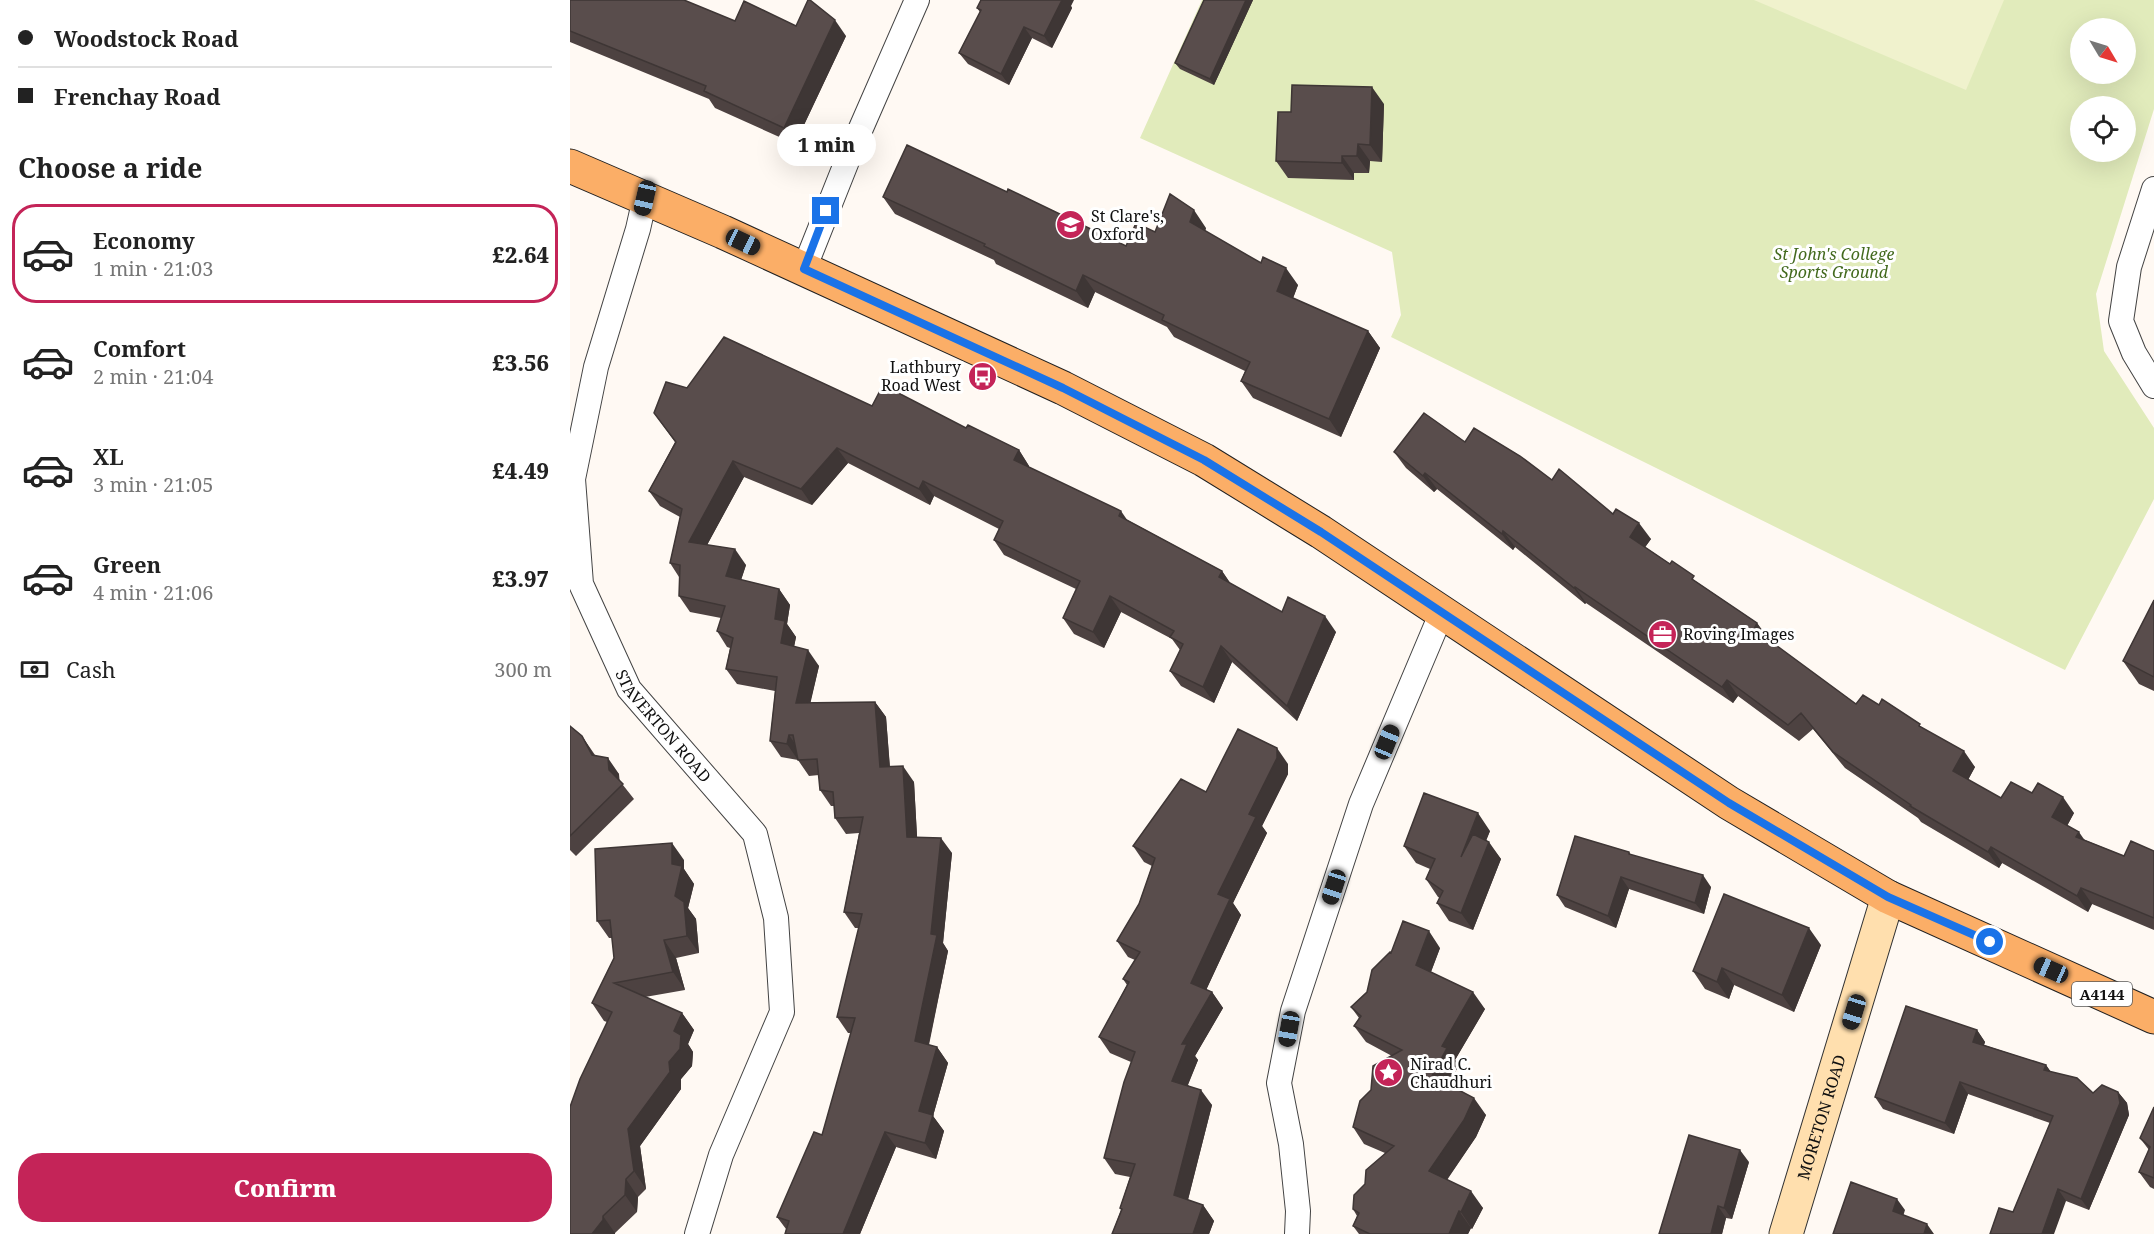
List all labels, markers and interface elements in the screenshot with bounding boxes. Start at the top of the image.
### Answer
north arrow [2070,18,2136,84]
map controls [2070,18,2136,162]
text: Woodstock Road [54,23,238,53]
text: Frenchay Road [54,81,221,111]
button: locate [2070,96,2136,162]
callout: 1 min [776,124,876,166]
text: 1 min [798,131,855,158]
text: Choose a ride [18,149,203,186]
car [632,178,658,218]
route end [812,197,839,224]
place label: St Clare's, Oxford [1091,205,1164,245]
school or university icon: St Clare's, Oxford [1054,209,1086,241]
text: Economy [93,225,195,255]
car [723,226,763,258]
icon: car [21,227,75,281]
text: £2.64 [492,239,549,269]
park label: St John's College Sports Ground [1774,243,1895,283]
text: 1 min · 21:03 [93,255,213,282]
text: Comfort [93,333,186,363]
icon: car [21,335,75,389]
text: £3.56 [492,347,549,377]
place label: Lathbury Road West [881,356,962,396]
bus stop icon: Lathbury Road West [966,360,998,392]
text: 2 min · 21:04 [93,363,213,390]
text: XL [93,441,124,471]
icon: car [21,443,75,497]
text: £4.49 [492,455,549,485]
text: 3 min · 21:05 [93,471,213,498]
text: Green [93,549,161,579]
icon: car [21,551,75,605]
text: £3.97 [492,563,549,593]
text: 4 min · 21:06 [93,579,213,606]
office icon: Roving Images [1646,618,1678,650]
place label: Roving Images [1683,623,1795,645]
icon: cash [18,653,51,686]
text: Cash [66,654,116,684]
text: 300 m [494,656,552,683]
street label: STAVERTON ROAD [610,666,716,787]
car [1372,722,1402,762]
car [1320,867,1348,907]
route start [1976,928,2003,955]
car [2031,954,2071,986]
road number: A4144 [2072,982,2132,1006]
car [1840,992,1868,1032]
car [1277,1010,1301,1048]
street label: MORETON ROAD [1792,1052,1851,1183]
place label: Nirad C. Chaudhuri [1410,1053,1492,1093]
place icon: Nirad C. Chaudhuri [1373,1057,1405,1089]
button: Confirm [18,1153,552,1222]

